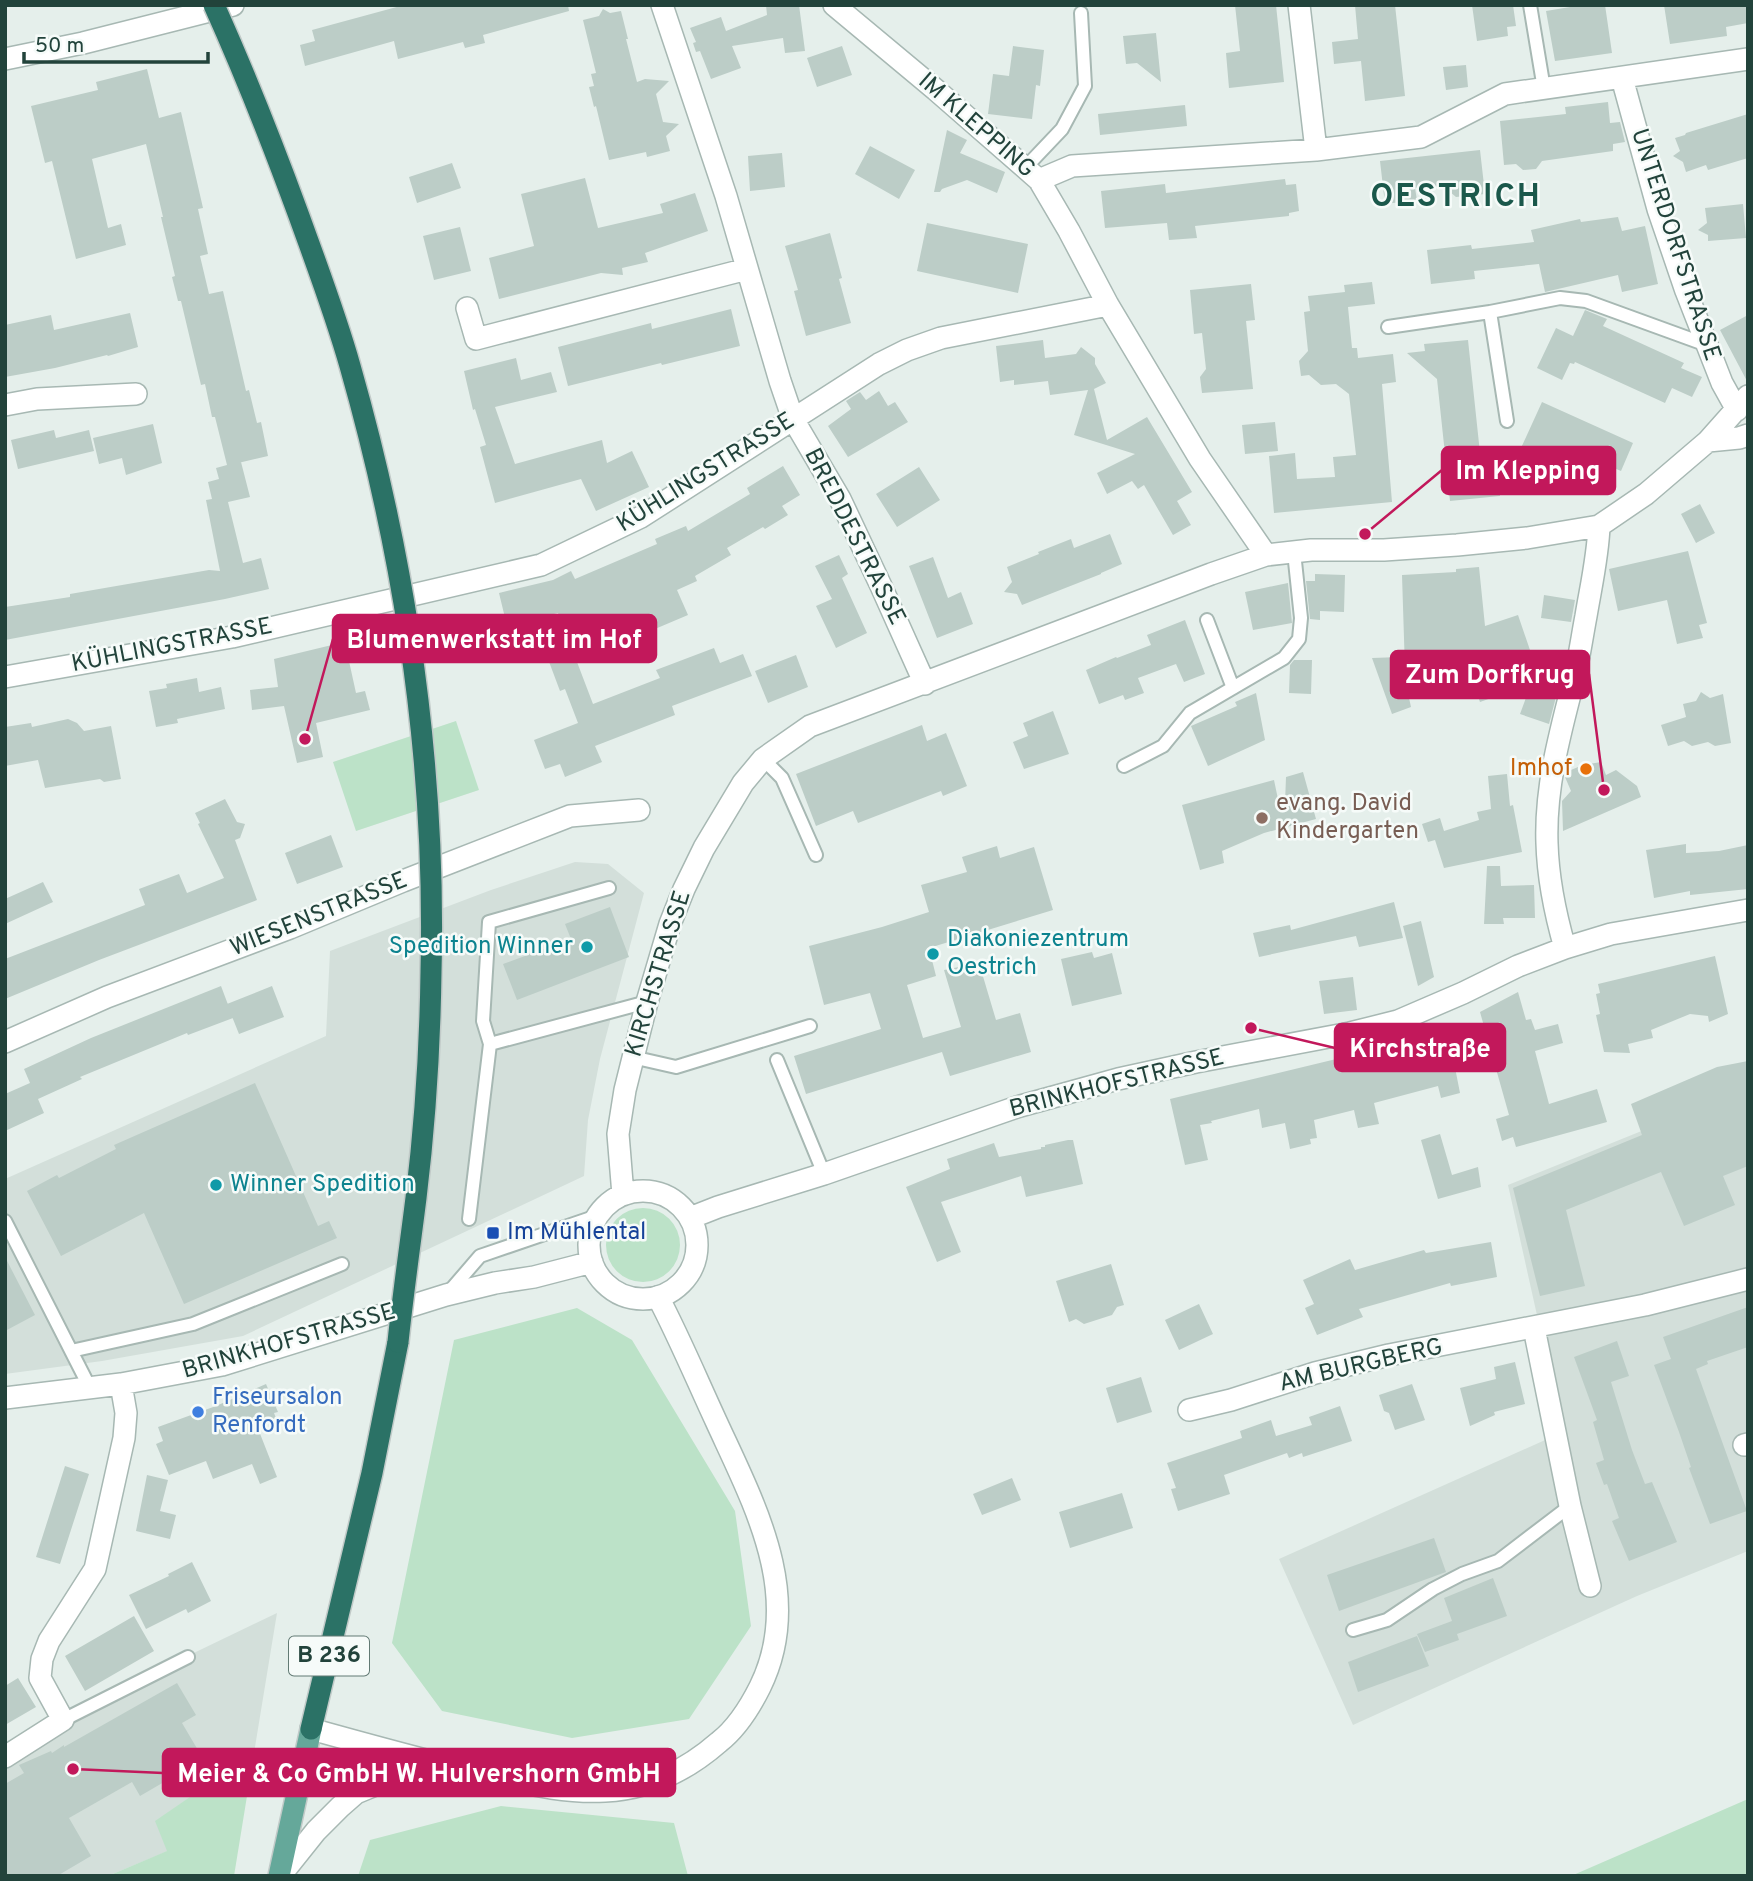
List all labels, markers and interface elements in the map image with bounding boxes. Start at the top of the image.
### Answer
scale bar [24,21,208,65]
text: 50 m [35,33,84,60]
street label: IM KLEPPING [911,67,1041,185]
street label: UNTERDORFSTRASSE [1623,125,1727,365]
district label: OESTRICH [1370,178,1542,218]
street label: KÜHLINGSTRASSE [611,405,800,540]
street label: BREDDESTRASSE [796,443,912,631]
callout: Im Klepping [1442,447,1615,494]
text: Im Klepping [1455,456,1601,489]
street label: KÜHLINGSTRASSE [69,610,275,680]
callout: Blumenwerkstatt im Hof [333,615,656,662]
text: Blumenwerkstatt im Hof [346,625,642,658]
callout: Zum Dorfkrug [1391,651,1589,698]
text: Zum Dorfkrug [1405,660,1575,693]
place label: Imhof [1510,754,1572,784]
marker: Imhof [1578,761,1594,777]
place label: evang. David Kindergarten [1276,789,1419,847]
marker: evang. David Kindergarten [1254,810,1270,826]
street label: WIESENSTRASSE [226,866,412,964]
street label: KIRCHSTRASSE [619,887,699,1061]
place label: Diakoniezentrum Oestrich [947,925,1129,983]
place label: Spedition Winner [389,932,573,962]
marker: Spedition Winner [579,939,595,955]
marker: Diakoniezentrum Oestrich [925,946,941,962]
callout: Kirchstraße [1335,1024,1505,1071]
text: Kirchstraße [1349,1034,1491,1067]
street label: BRINKHOFSTRASSE [1007,1043,1227,1125]
place label: Winner Spedition [230,1170,415,1200]
marker: Winner Spedition [208,1177,224,1193]
place label: Im Mühlental [507,1218,646,1248]
marker: Im Mühlental [485,1225,501,1241]
street label: BRINKHOFSTRASSE [179,1297,399,1387]
street label: AM BURGBERG [1276,1333,1446,1399]
place label: Friseursalon Renfordt [212,1383,342,1441]
marker: Friseursalon Renfordt [190,1404,206,1420]
road number: B 236 [289,1637,369,1676]
callout: Meier & Co GmbH W. Hulvershorn GmbH [163,1749,675,1796]
text: Meier & Co GmbH W. Hulvershorn GmbH [177,1759,661,1792]

